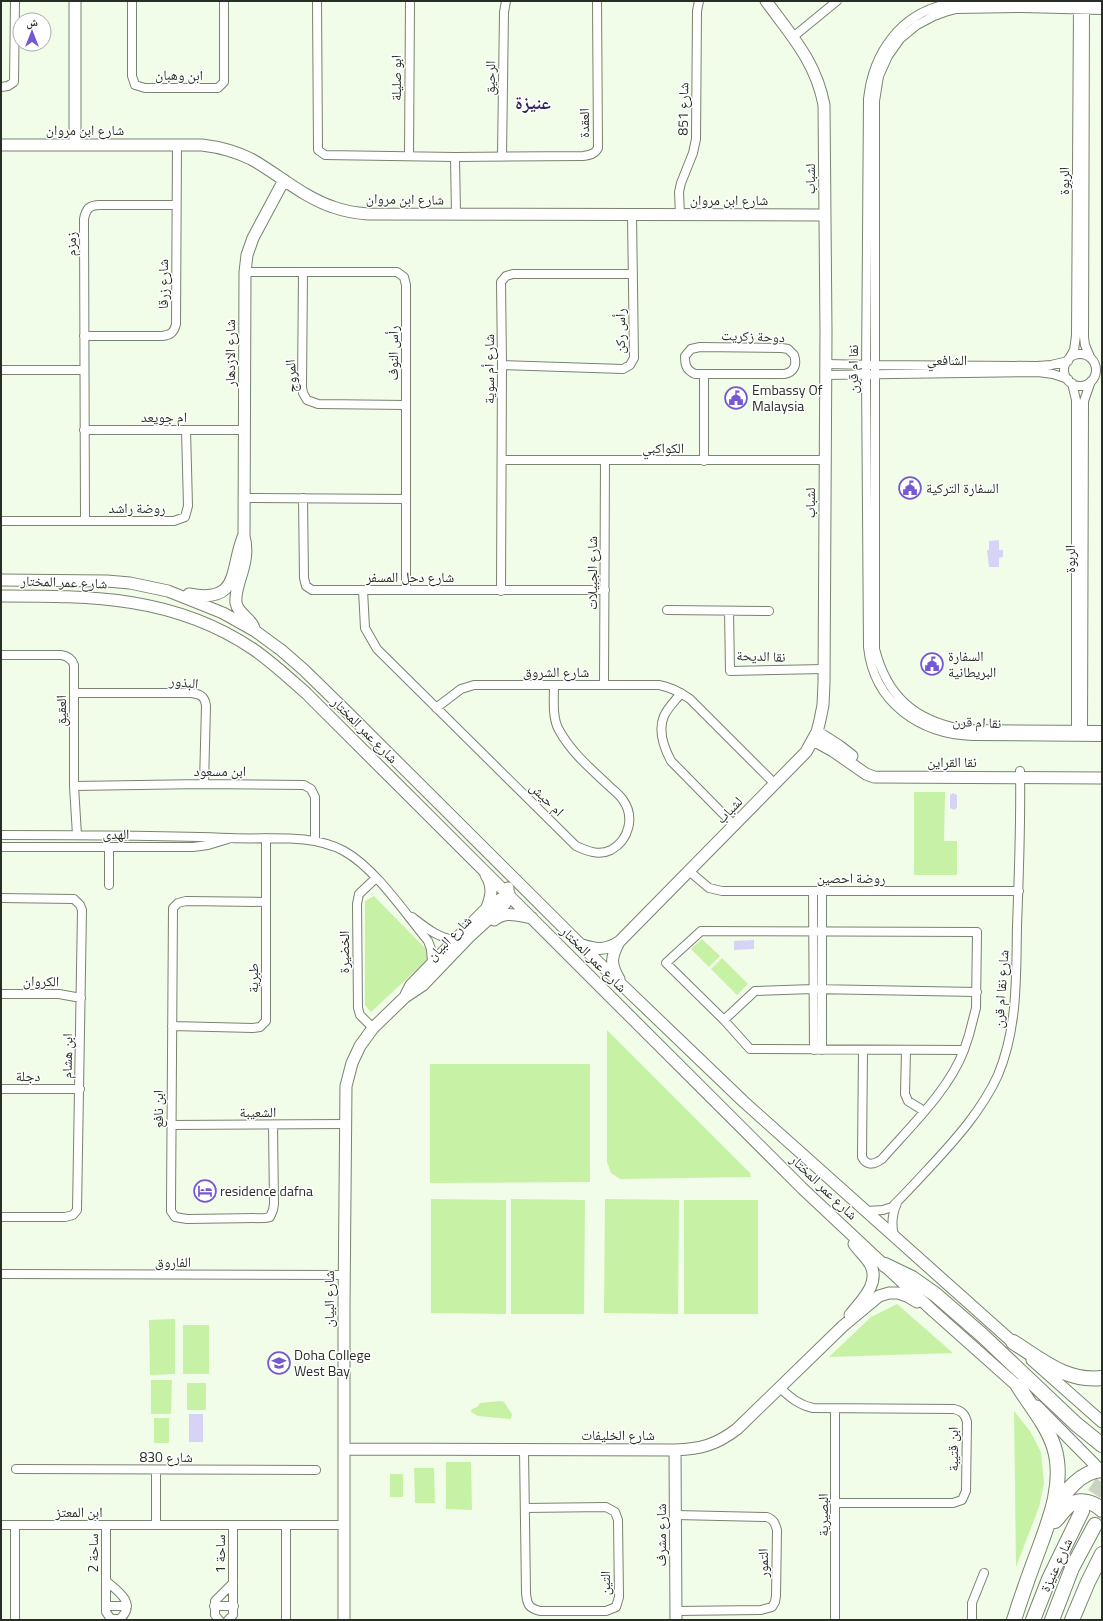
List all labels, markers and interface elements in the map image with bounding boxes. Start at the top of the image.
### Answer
north arrow [12,12,52,52]
text: ش [26,14,38,30]
street label: ابو صليلة [385,55,406,101]
street label: الرحيق [479,60,500,96]
street label: ابن وهبان [155,64,203,85]
street label: شارع 851 [672,82,693,136]
district label: عنيزة [515,89,551,116]
street label: العقدة [573,108,594,138]
street label: شارع ابن مروان [46,119,124,140]
street label: لشباب [799,164,820,194]
street label: الربوة [1053,167,1074,195]
street label: شارع ابن مروان [366,187,444,210]
street label: شارع ابن مروان [690,189,768,210]
street label: زمزم [60,232,81,256]
street label: شارع زرقا [152,259,173,309]
street label: رأس ركن [609,308,630,354]
street label: شارع الازدهار [219,319,240,388]
street label: دوحة زكريت [721,324,785,347]
street label: رأس النوف [382,326,403,380]
street label: شارع أم سوية [478,334,499,404]
street label: نقا ام قرن [842,344,863,393]
street label: الشافعي [927,349,967,372]
street label: المروج [279,359,302,393]
place label: Embassy Of Malaysia [752,379,823,416]
public building icon: Embassy Of Malaysia [723,385,749,411]
street label: ام جويعد [141,406,187,427]
street label: الكواكبي [642,437,684,460]
public building icon: السفارة التركية [897,475,923,501]
place label: السفارة التركية [926,477,999,498]
street label: لشباب [799,488,820,518]
street label: روضة راشد [109,497,165,518]
street label: شارع الجبيلات [581,536,602,610]
street label: الربوة [1059,545,1080,573]
street label: شارع دحل المسفر [365,566,454,587]
street label: شارع عمر المختار [19,569,108,594]
street label: نقا الديحة [736,644,786,667]
place label: السفارة البريطانية [948,645,996,682]
public building icon: السفارة البريطانية [919,651,945,677]
street label: شارع الشروق [523,661,589,682]
street label: البذور [168,669,200,693]
street label: شارع عمر المختار [327,691,403,768]
street label: العقيق [50,695,71,727]
street label: نقا ام قرن [952,710,1002,733]
street label: نقا القراين [927,751,977,772]
street label: ابن مسعود [194,760,246,781]
street label: ام حيش [525,777,569,821]
street label: لشباب [710,791,747,828]
street label: الهدى [103,823,129,844]
street label: روضة احصين [817,867,885,888]
street label: شارع البيان [421,910,476,965]
street label: شارع عمر المختار [556,920,632,997]
street label: الخضيرة [333,931,354,973]
street label: شارع نقا ام قرن [987,949,1014,1029]
street label: طبرية [242,963,263,993]
street label: الكروان [23,970,59,991]
street label: ابن هشام [56,1033,77,1079]
street label: دجلة [16,1065,40,1086]
street label: ابن نافع [147,1090,168,1128]
street label: الشعيبة [240,1101,276,1122]
street label: شارع عمر المختار [785,1148,863,1224]
hotel icon: residence dafna [192,1178,218,1204]
place label: residence dafna [220,1180,313,1201]
street label: الفاروق [155,1251,191,1272]
street label: شارع البيان [318,1271,339,1327]
place label: Doha College West Bay [294,1344,371,1381]
school or university icon: Doha College West Bay [266,1350,292,1376]
street label: شارع الخليفات [581,1424,655,1445]
street label: ابن قتيبة [942,1427,963,1471]
street label: شارع 830 [139,1446,193,1467]
street label: البصيرية [812,1493,833,1537]
street label: ابن المعتز [54,1501,103,1522]
street label: شارع مشرف [650,1504,671,1566]
street label: ساحة 2 [82,1534,103,1572]
street label: شارع عنيزة [1034,1534,1077,1595]
street label: ساحة 1 [209,1535,230,1573]
street label: التمور [752,1548,773,1579]
street label: التين [594,1571,615,1595]

